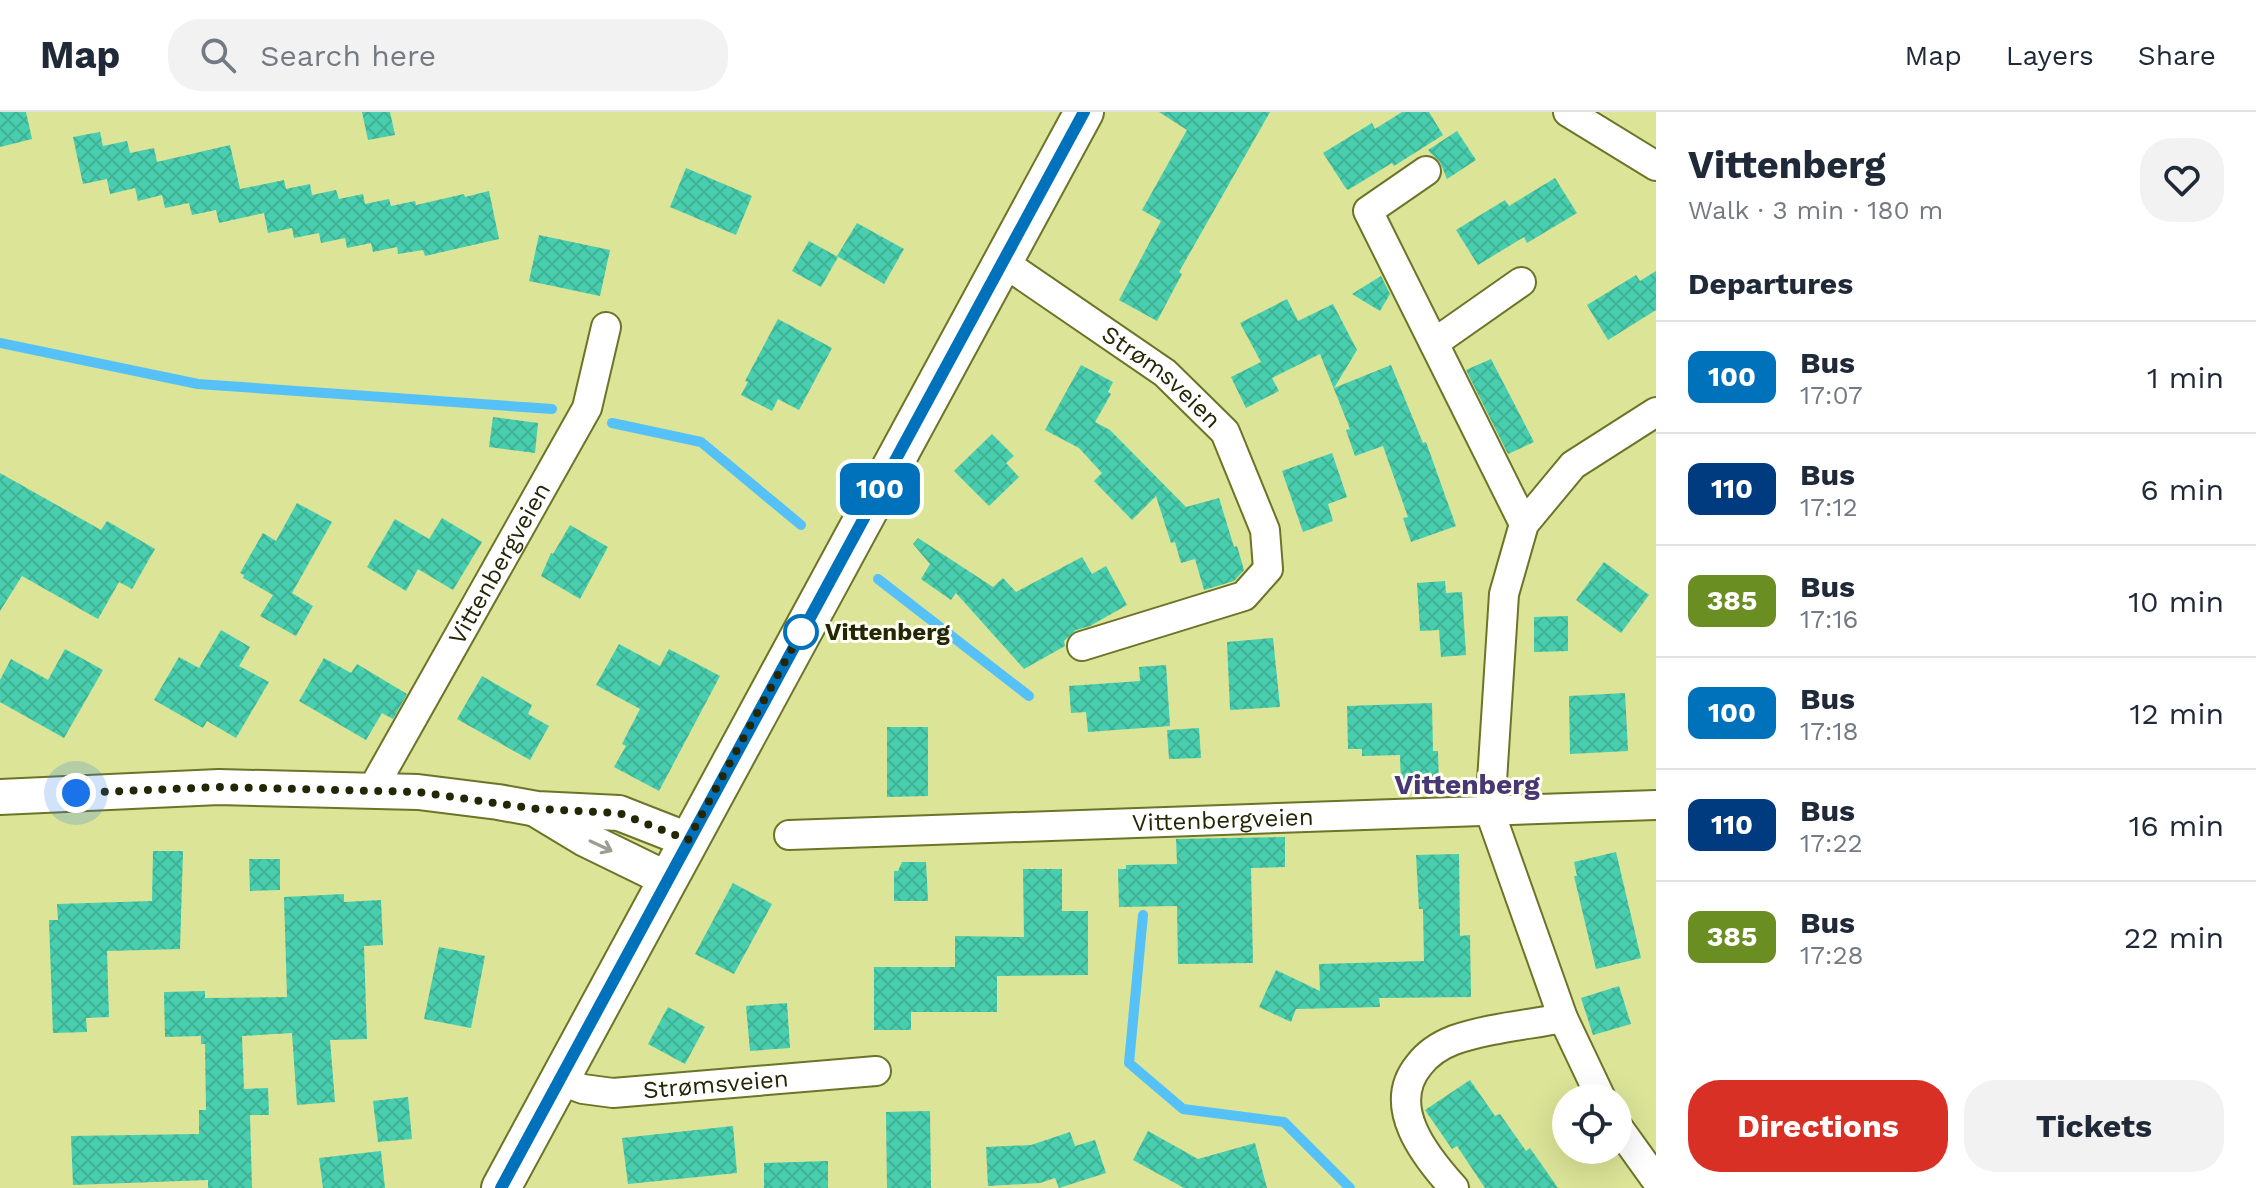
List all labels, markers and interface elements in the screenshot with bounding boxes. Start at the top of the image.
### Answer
search box [168,19,728,91]
text: Map [40,33,120,77]
icon: search [196,33,240,77]
text: Search here [260,38,436,73]
text: Map [1905,39,1962,72]
text: Layers [2006,39,2094,72]
text: Share [2138,39,2216,72]
button: heart [2140,138,2224,222]
text: Vittenberg [1688,143,1885,187]
text: Walk · 3 min · 180 m [1688,195,1943,225]
text: Departures [1688,266,1853,301]
street label: Strømsveien [1097,320,1227,434]
text: Bus [1800,345,1855,380]
text: 100 [1708,360,1756,393]
text: 1 min [2147,360,2224,395]
text: 17:07 [1800,380,1863,410]
text: Bus [1800,457,1855,492]
line badge: 100 [834,463,926,515]
text: 100 [856,472,904,505]
text: 110 [1711,472,1753,505]
text: 6 min [2140,472,2224,507]
street label: Vittenbergveien [443,477,556,649]
text: 17:12 [1800,492,1858,522]
text: Bus [1800,569,1855,604]
text: 385 [1707,584,1757,617]
text: 10 min [2128,584,2224,619]
text: 17:16 [1800,604,1858,634]
marker: Vittenberg [784,615,818,649]
place label: Vittenberg [825,618,950,646]
text: Bus [1800,681,1855,716]
text: 100 [1708,696,1756,729]
text: 12 min [2129,696,2224,731]
text: 17:18 [1800,716,1859,746]
district label: Vittenberg [1394,768,1540,801]
your location [56,773,96,813]
text: Bus [1800,793,1855,828]
street label: Vittenbergveien [1131,803,1314,837]
text: 110 [1711,808,1753,841]
text: 16 min [2129,808,2224,843]
text: 17:22 [1800,828,1863,858]
one-way arrow [588,839,612,854]
text: Bus [1800,905,1855,940]
text: 385 [1707,920,1757,953]
text: 22 min [2124,920,2224,955]
text: 17:28 [1800,940,1864,970]
street label: Strømsveien [642,1064,790,1104]
button: Directions [1688,1080,1948,1172]
button: Tickets [1964,1080,2224,1172]
map controls [1552,1084,1632,1164]
button: locate [1552,1084,1632,1164]

